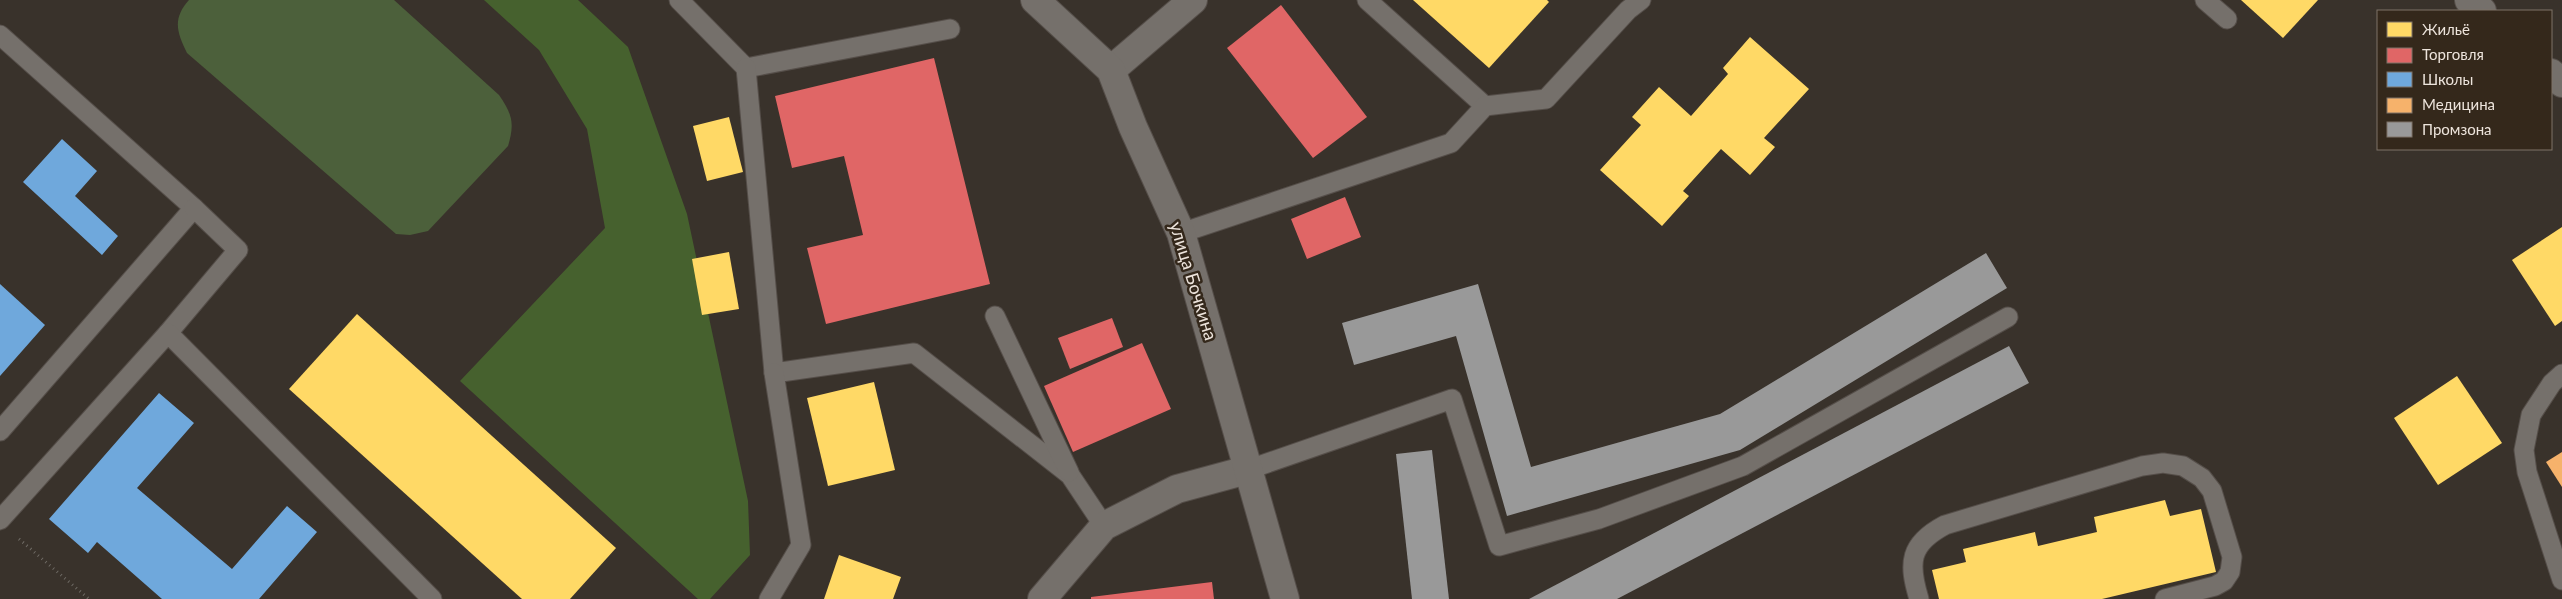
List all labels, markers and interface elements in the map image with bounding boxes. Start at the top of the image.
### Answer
legend [2377,10,2552,150]
text: Жильё [2422,20,2470,38]
text: Торговля [2422,45,2484,63]
text: Школы [2422,70,2473,88]
text: Медицина [2422,95,2495,113]
text: Промзона [2422,120,2492,138]
street label: улица Бочкина [1165,219,1222,343]

